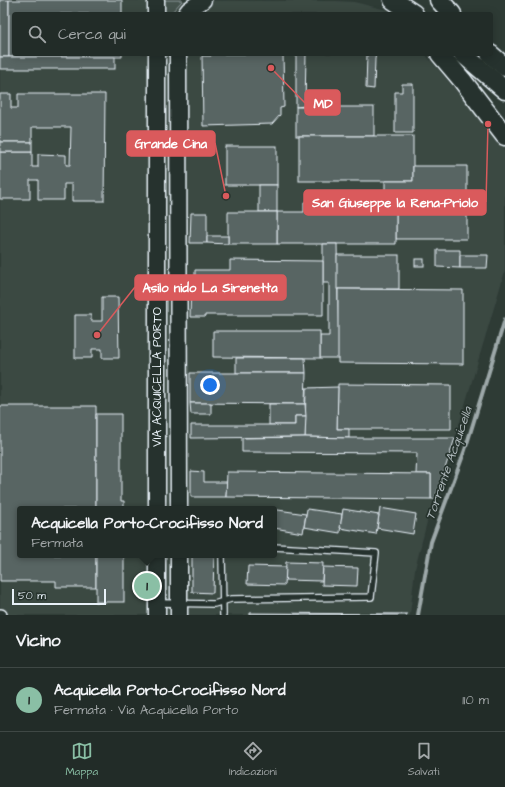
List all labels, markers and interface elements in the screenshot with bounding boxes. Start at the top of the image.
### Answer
search box [12,12,493,56]
icon: search [26,23,48,45]
text: Cerca qui [58,24,126,45]
callout: MD [305,90,340,115]
text: MD [313,95,333,113]
callout: Grande Cina [127,131,215,156]
text: Grande Cina [135,135,208,153]
callout: San Giuseppe la Rena-Priolo [304,190,486,215]
text: San Giuseppe la Rena-Priolo [311,194,479,213]
callout: Asilo nido La Sirenetta [135,275,286,300]
text: Asilo nido La Sirenetta [142,279,278,297]
street label: VIA ACQUICELLA PORTO [149,307,166,447]
your location [200,375,220,395]
water label: Torrente Acquicella [421,403,477,522]
popup [17,506,277,558]
text: Acquicella Porto-Crocifisso Nord [31,513,263,534]
text: Fermata [31,534,83,552]
pin: 1 [134,571,160,601]
scale bar [12,587,106,606]
text: 50 m [18,588,46,603]
text: Vicino [16,629,61,653]
text: Acquicella Porto-Crocifisso Nord [54,680,286,701]
text: 1 [28,691,30,709]
text: 110 m [462,691,489,709]
text: Fermata · Via Acquicella Porto [54,701,238,719]
tab: Mappa [66,740,98,779]
tab: Indicazioni [229,740,277,779]
tab: Salvati [408,740,439,779]

